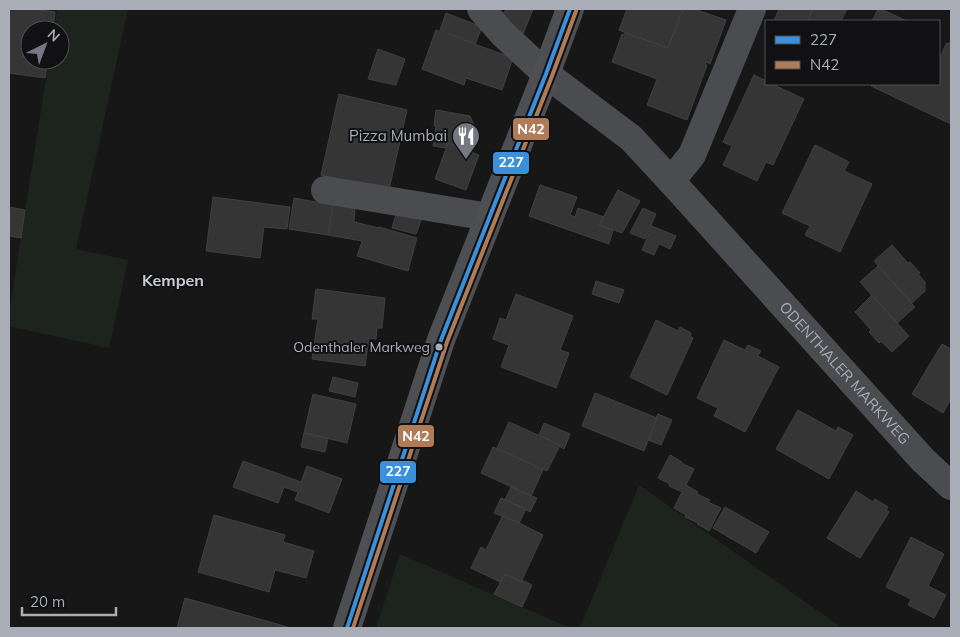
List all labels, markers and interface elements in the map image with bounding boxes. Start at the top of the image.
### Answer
north arrow [20,20,70,70]
legend [765,20,940,85]
text: N [44,25,64,46]
text: 227 [810,30,837,49]
text: N42 [810,55,839,74]
line badge: N42 [512,117,550,141]
text: N42 [517,120,545,138]
restaurant icon: Pizza Mumbai [451,121,481,160]
place label: Pizza Mumbai [349,126,447,145]
line badge: 227 [492,151,530,175]
text: 227 [498,153,524,171]
district label: Kempen [142,270,204,290]
street label: ODENTHALER MARKWEG [776,297,914,448]
place label: Odenthaler Markweg [293,338,430,356]
marker: Odenthaler Markweg [434,342,444,352]
line badge: N42 [397,424,435,448]
text: N42 [402,427,430,445]
line badge: 227 [379,460,417,484]
text: 227 [385,462,411,480]
scale bar [22,584,116,616]
text: 20 m [30,592,65,611]

